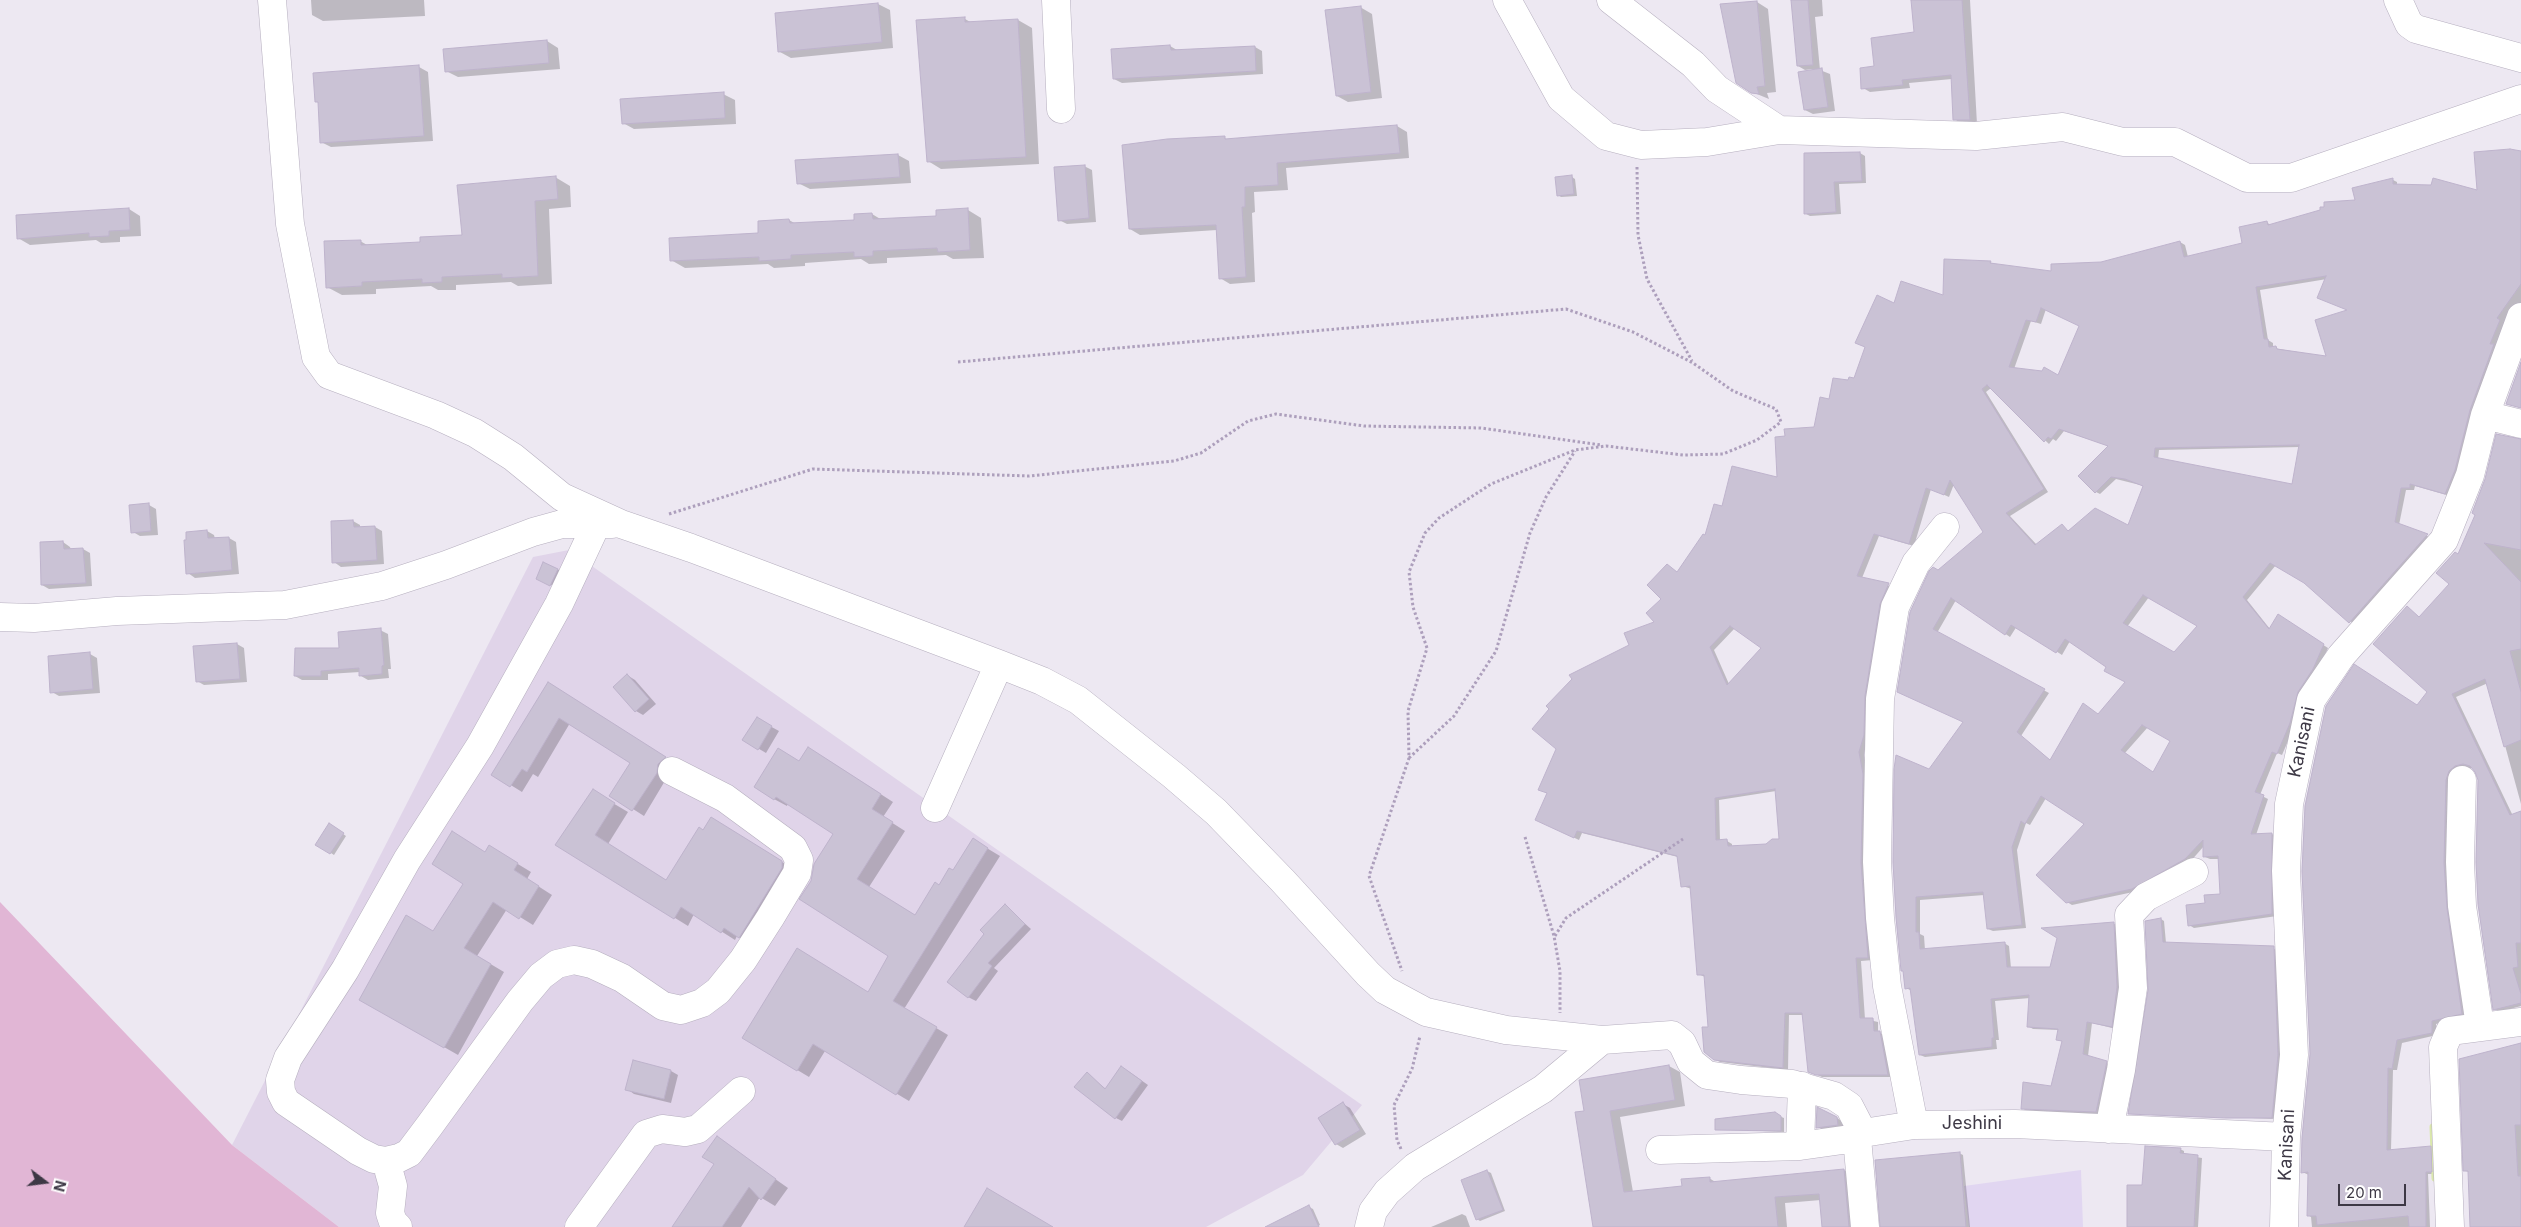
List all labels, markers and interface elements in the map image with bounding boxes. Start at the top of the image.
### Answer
street label: Kanisani [2284,705,2320,779]
street label: Kanisani [2274,1109,2300,1181]
street label: Jeshini [1942,1113,2002,1135]
north arrow [20,1157,70,1207]
scale bar [2341,1174,2408,1206]
text: N [50,1179,70,1193]
text: 20 m [2346,1183,2382,1202]

